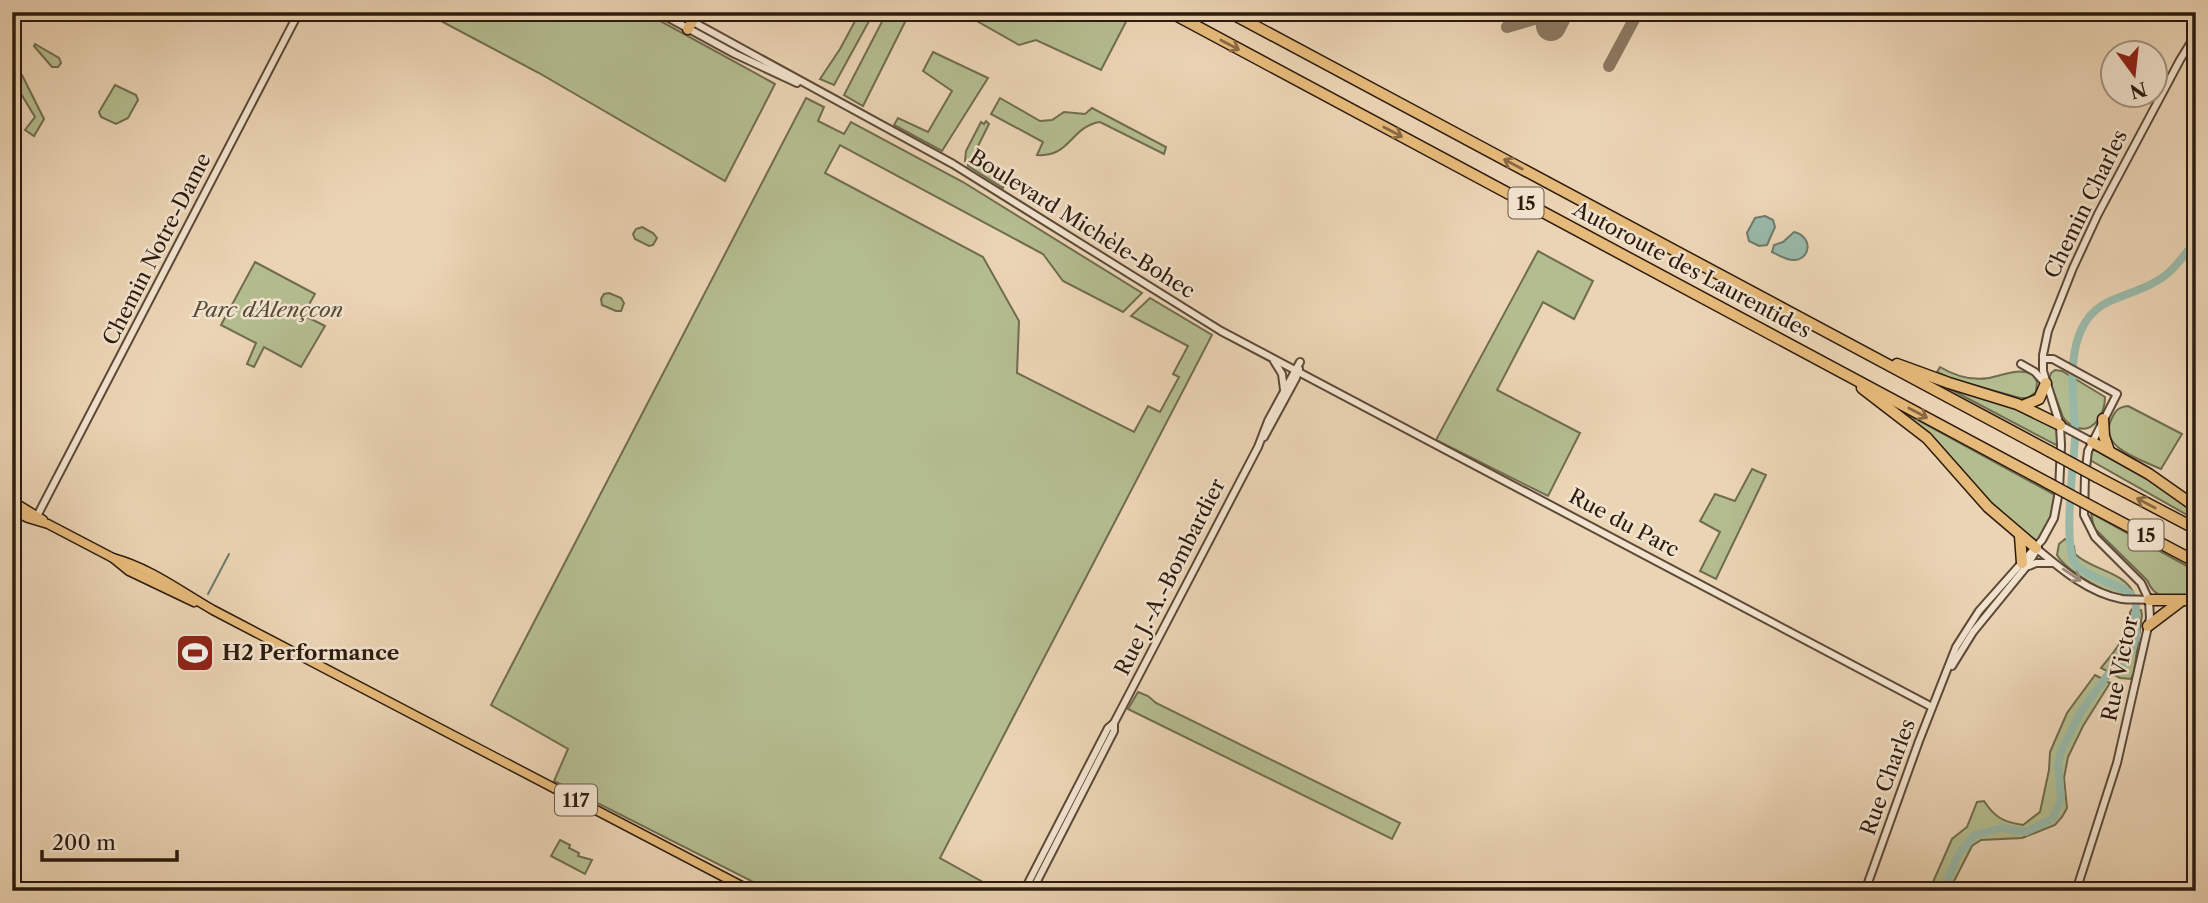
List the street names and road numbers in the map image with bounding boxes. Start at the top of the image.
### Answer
street label: Chemin Charles [2039,125,2132,282]
street label: Boulevard Michèle-Bohec [965,144,1200,303]
street label: Chemin Notre-Dame [97,149,216,349]
road number: 15 [1508,188,1544,218]
street label: Autoroute des Laurentides [1568,196,1815,343]
street label: Rue J.-A.-Bombardier [1109,474,1230,679]
street label: Rue du Parc [1565,483,1684,562]
road number: 15 [2128,520,2164,550]
street label: Rue Victor [2096,614,2143,724]
street label: Rue Charles [1855,715,1920,838]
road number: 117 [555,785,597,816]

